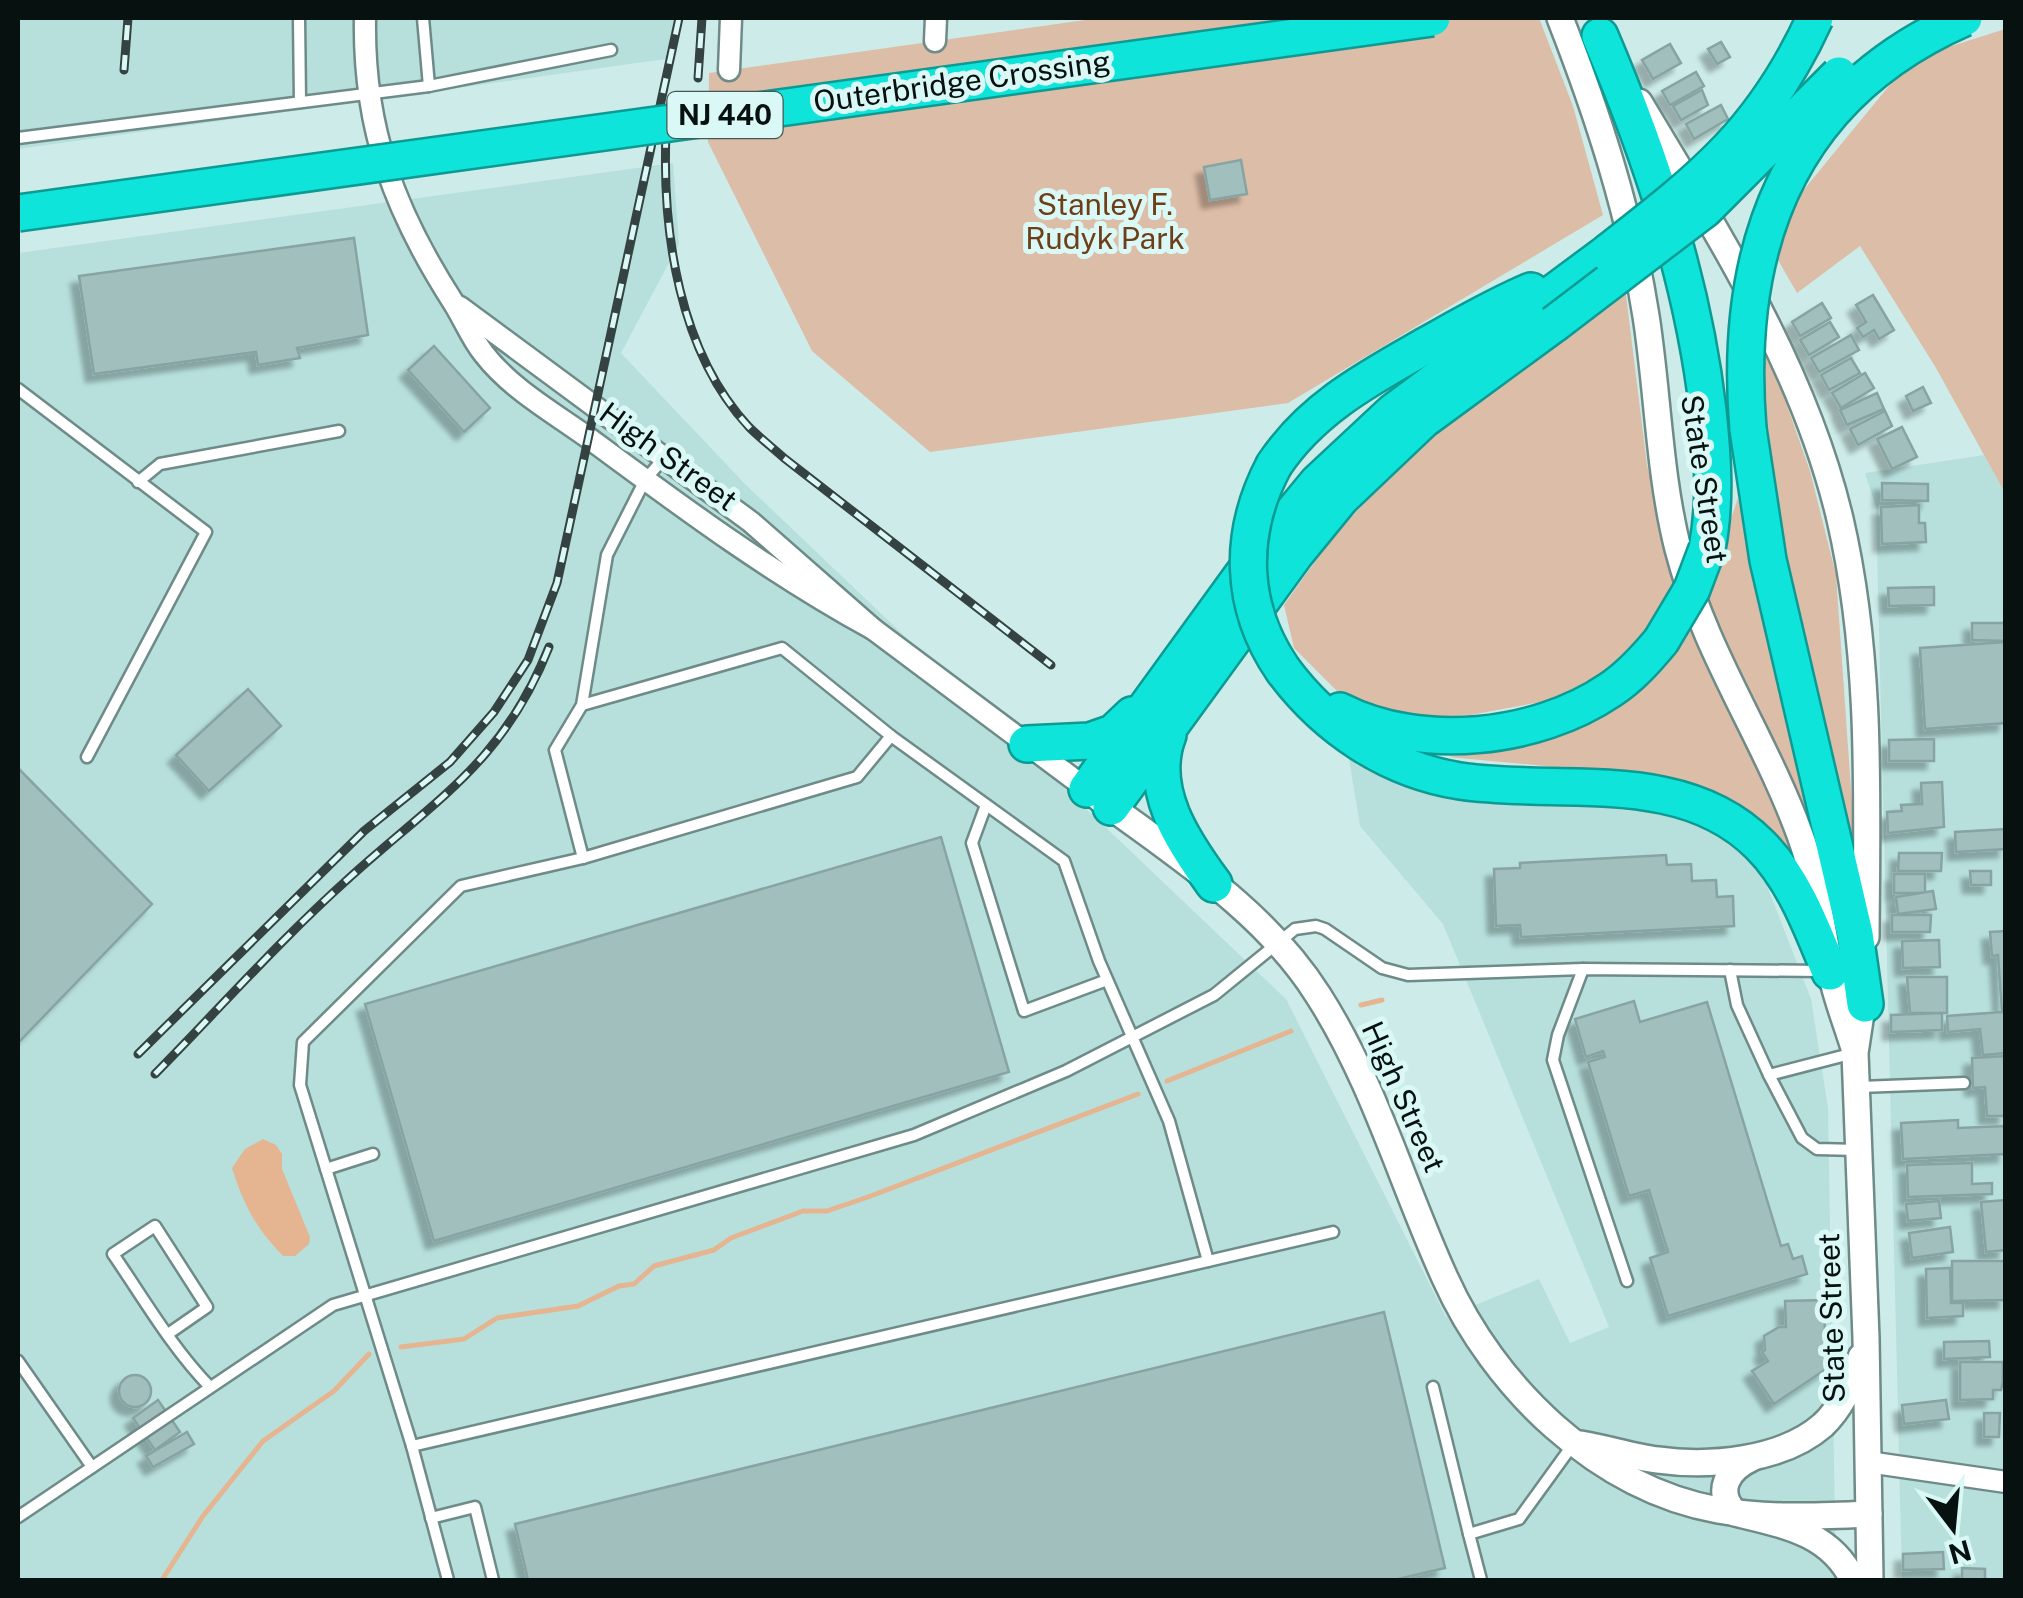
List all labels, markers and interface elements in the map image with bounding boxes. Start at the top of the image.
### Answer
street label: Outerbridge Crossing [811,42,1113,120]
road number: NJ 440 [668,92,782,138]
park label: Stanley F. Rudyk Park [1025,186,1185,256]
street label: State Street [1674,392,1736,566]
street label: High Street [593,394,744,518]
street label: High Street [1355,1016,1453,1178]
street label: State Street [1810,1232,1852,1404]
north arrow [1903,1478,2003,1578]
text: N [1945,1534,1975,1571]

